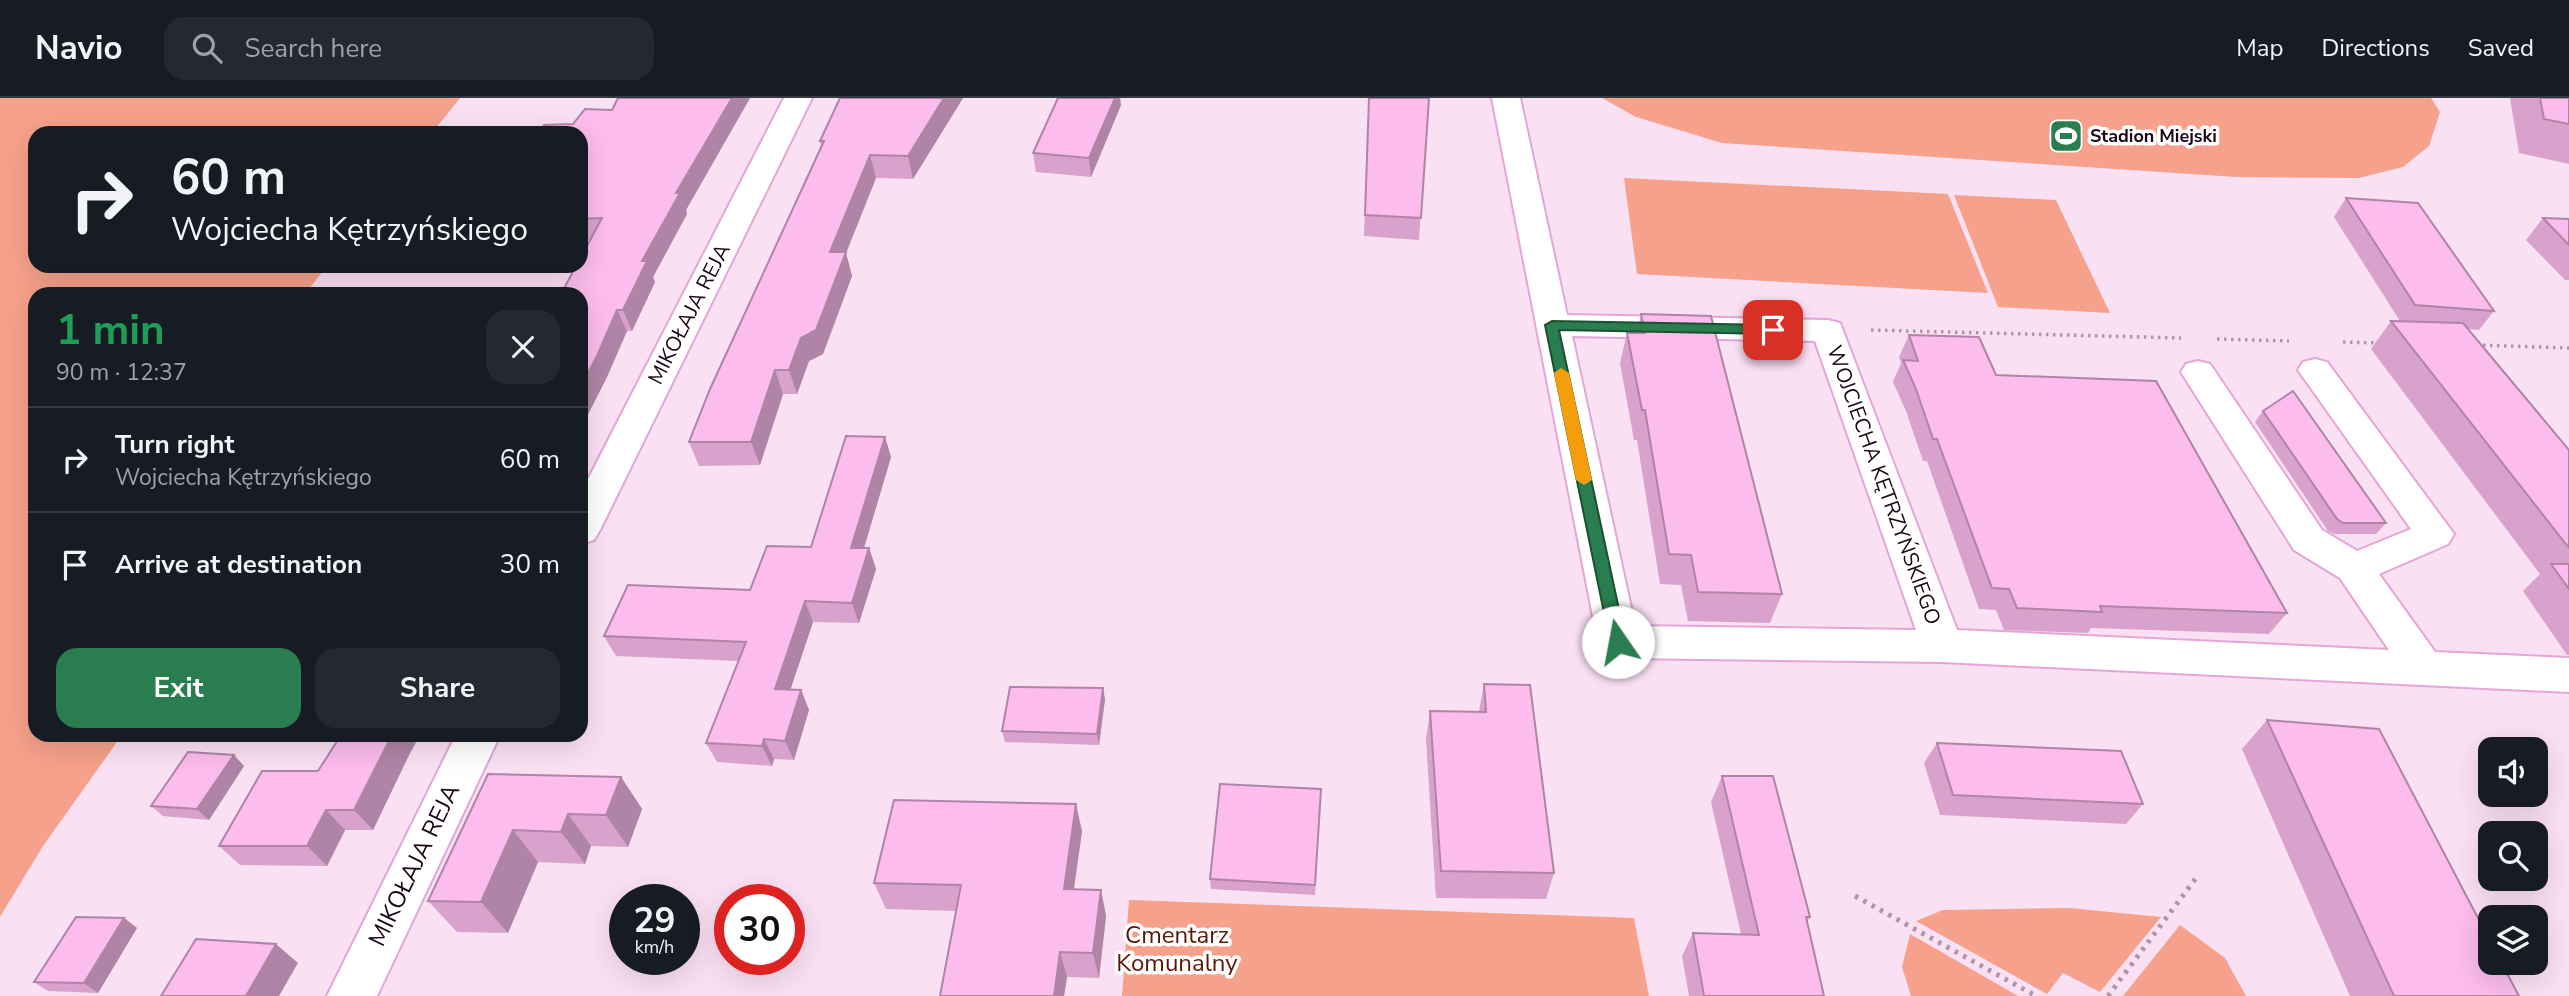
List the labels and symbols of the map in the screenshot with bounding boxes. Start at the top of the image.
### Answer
sports icon: Stadion Miejski [2047,117,2085,155]
place label: Stadion Miejski [2090,124,2217,148]
street label: MIKOŁAJA REJA [641,239,737,389]
pin [1743,300,1803,360]
street label: WOJCIECHA KĘTRZYŃSKIEGO [1820,342,1948,628]
position arrow [1581,605,1655,679]
street label: MIKOŁAJA REJA [361,778,467,951]
speed limit sign: 30 [714,884,805,975]
park label: Cmentarz Komunalny [1116,919,1238,979]

